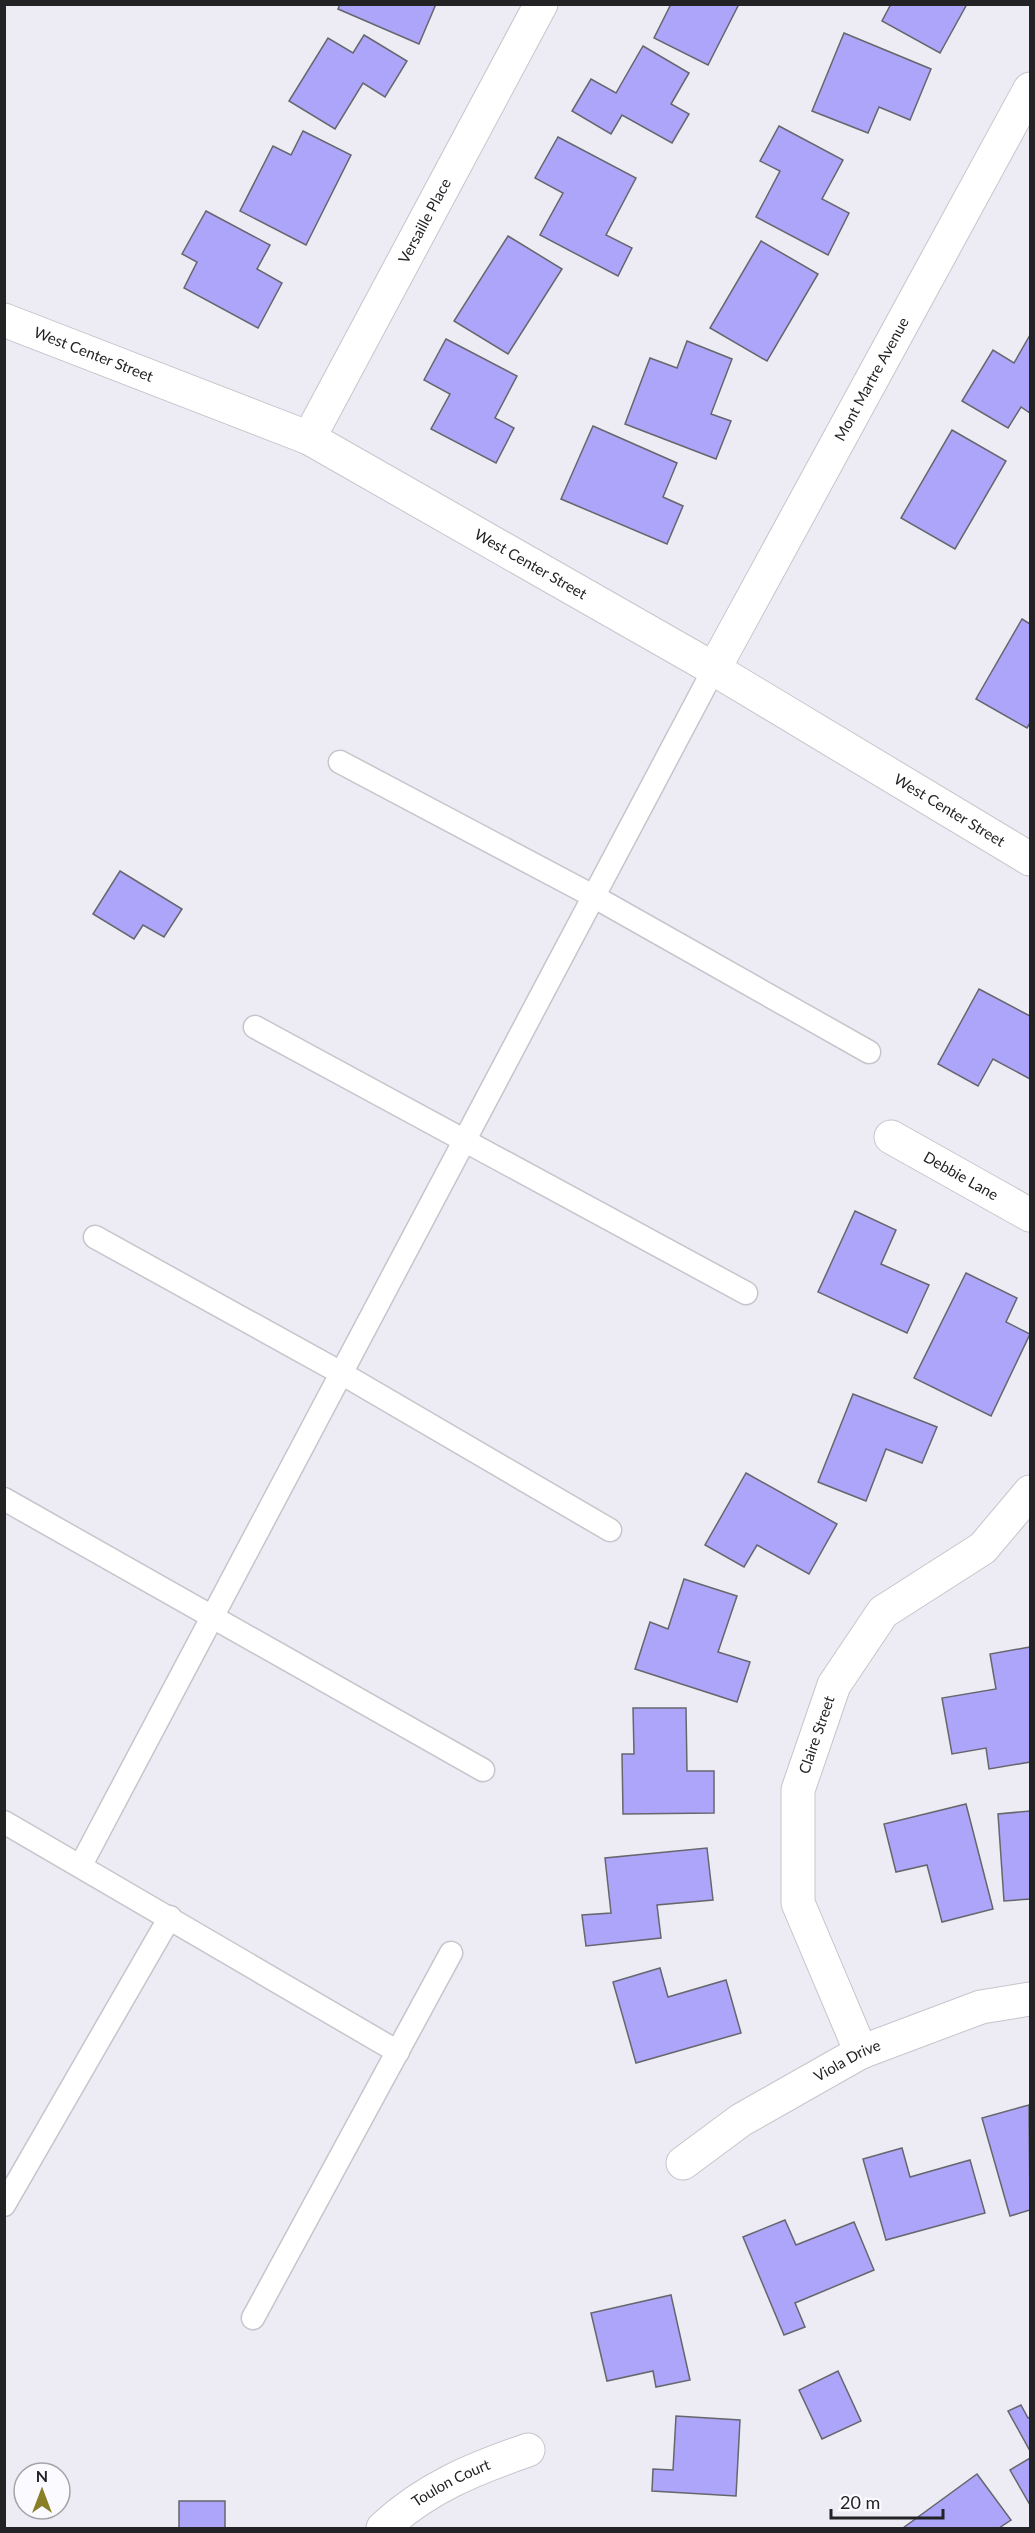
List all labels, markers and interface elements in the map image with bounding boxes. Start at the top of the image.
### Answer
street label: Versaille Place [394,175,454,266]
street label: Mont Martre Avenue [830,314,912,444]
street label: West Center Street [32,323,157,385]
street label: West Center Street [472,524,591,603]
street label: West Center Street [891,769,1009,850]
street label: Debbie Lane [921,1147,1002,1203]
street label: Claire Street [794,1693,838,1776]
street label: Viola Drive [810,2035,883,2085]
street label: Toulon Court [408,2455,493,2510]
north arrow [12,2461,72,2521]
text: N [36,2466,48,2485]
scale bar [831,2482,944,2520]
text: 20 m [840,2491,880,2513]

